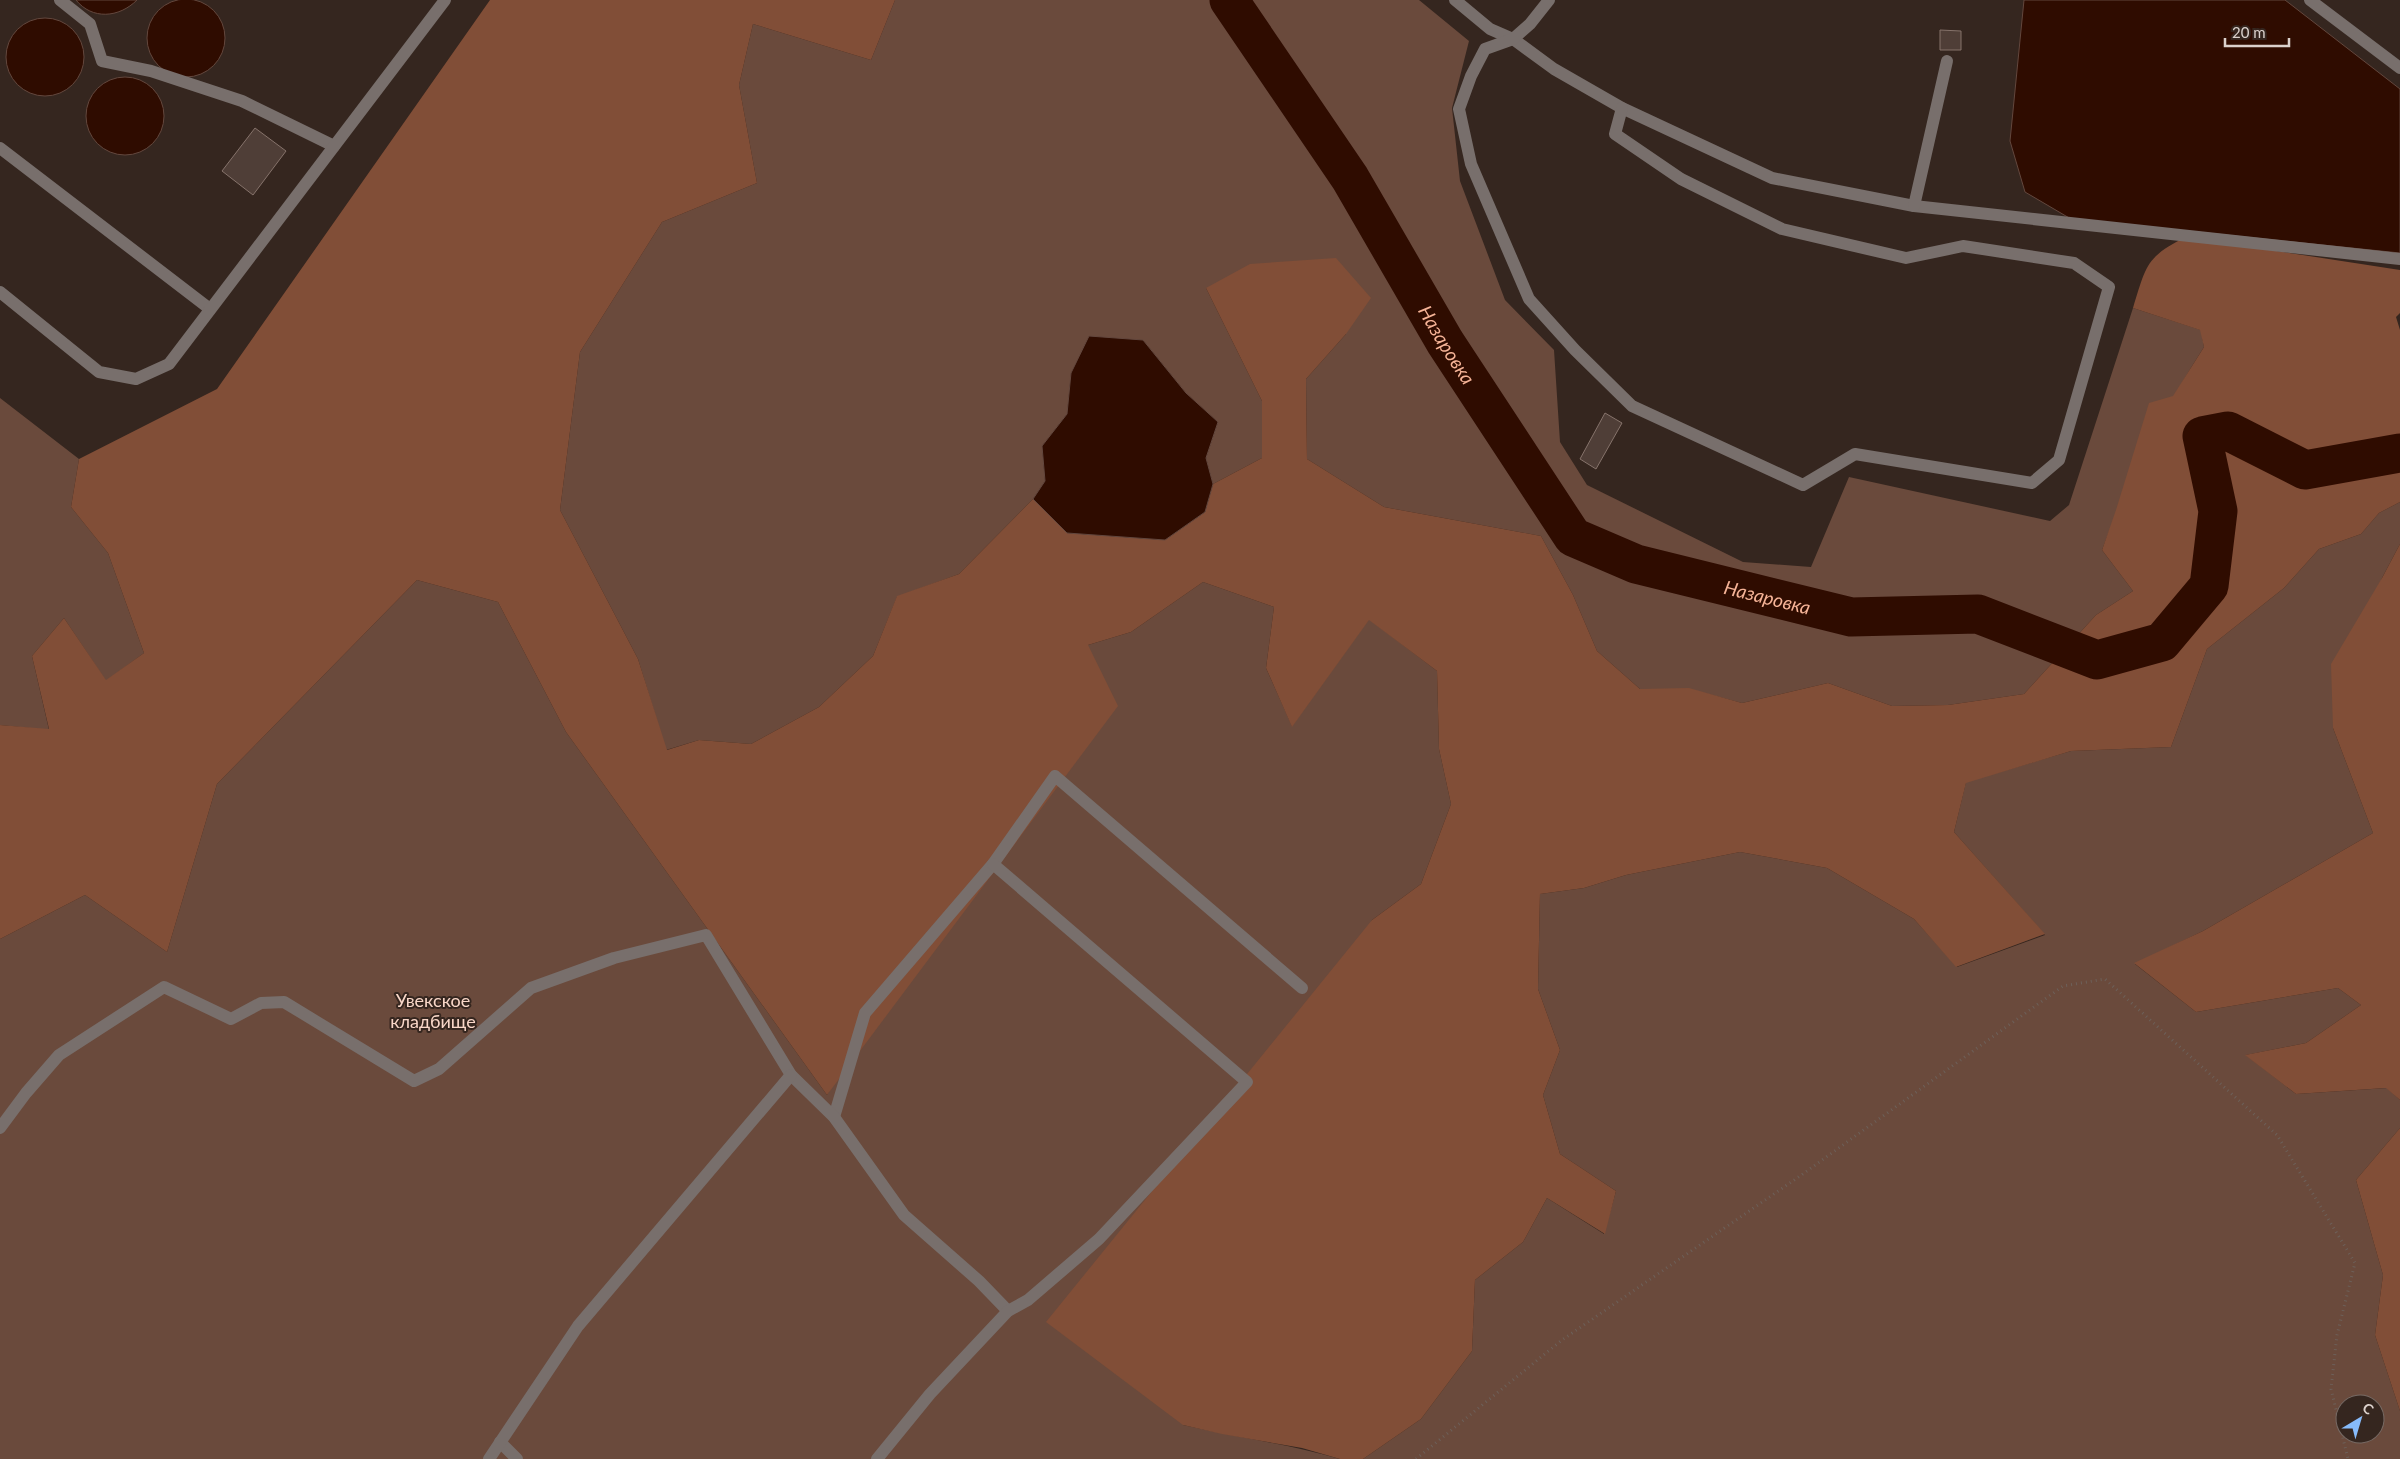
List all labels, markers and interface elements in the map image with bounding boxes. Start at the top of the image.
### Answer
scale bar [2225,15,2289,47]
text: 20 m [2232,23,2266,41]
water label: Назаровка [1415,301,1481,388]
water label: Назаровка [1722,575,1813,618]
park label: Увекское кладбище [390,989,476,1032]
north arrow [2335,1394,2385,1444]
text: С [2359,1399,2378,1418]

